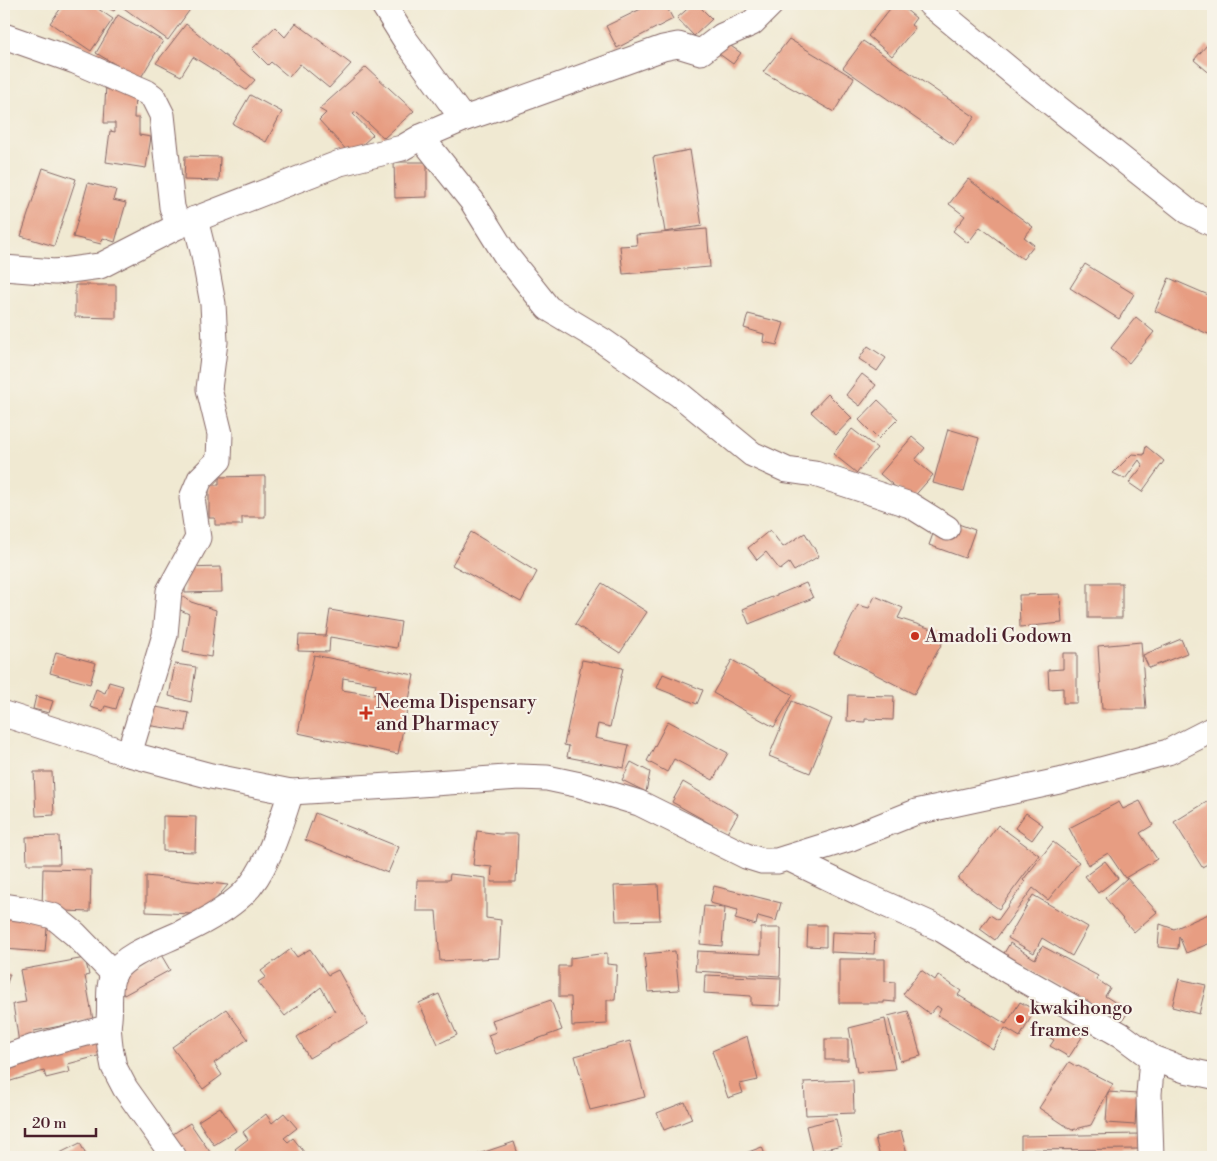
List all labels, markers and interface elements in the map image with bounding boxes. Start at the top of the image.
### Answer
place label: Amadoli Godown [924,624,1072,648]
marker: Amadoli Godown [909,630,921,642]
place label: Neema Dispensary and Pharmacy [376,690,537,736]
marker: Neema Dispensary and Pharmacy [360,707,372,719]
place label: kwakihongo frames [1030,996,1133,1042]
marker: kwakihongo frames [1014,1013,1026,1025]
scale bar [25,1106,96,1138]
text: 20 m [32,1114,67,1133]

